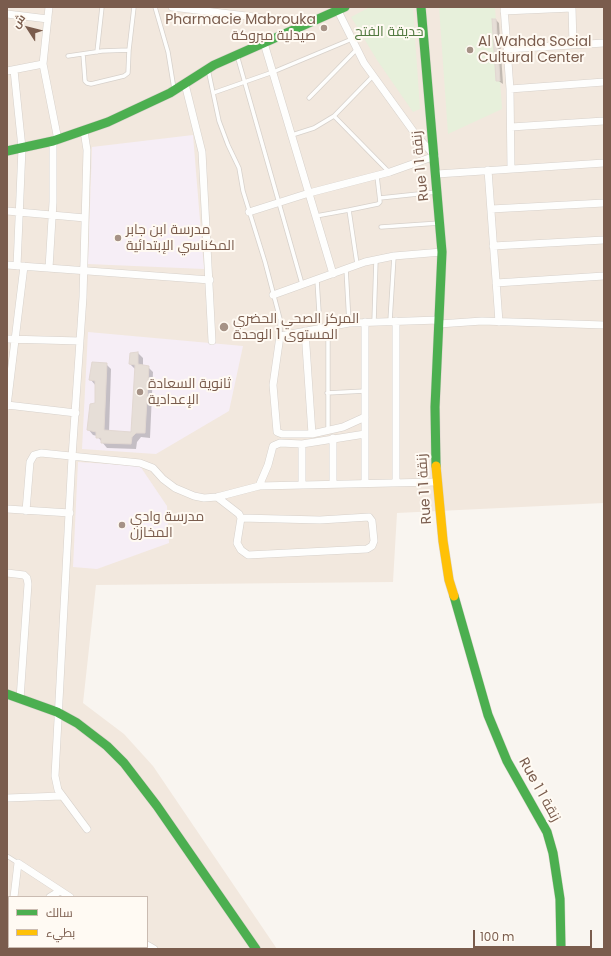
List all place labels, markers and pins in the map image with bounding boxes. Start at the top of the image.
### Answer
place label: Pharmacie Mabrouka صيدلية مبروكة [165,12,316,44]
marker: Pharmacie Mabrouka صيدلية مبروكة [319,23,329,33]
place label: Al Wahda Social Cultural Center [478,34,591,66]
marker: Al Wahda Social Cultural Center [465,45,475,55]
place label: مدرسة ابن جابر المكناسي الإبتدائية [126,222,235,254]
marker: مدرسة ابن جابر المكناسي الإبتدائية [113,233,123,243]
place label: المركز الصحي الحضري المستوى 1 الوحدة [233,311,359,344]
marker: المركز الصحي الحضري المستوى 1 الوحدة [218,321,230,333]
place label: ثانوية السعادة الإعدادية [148,376,231,408]
marker: ثانوية السعادة الإعدادية [135,387,145,397]
place label: مدرسة وادي المخازن [130,509,204,542]
marker: مدرسة وادي المخازن [117,520,127,530]

